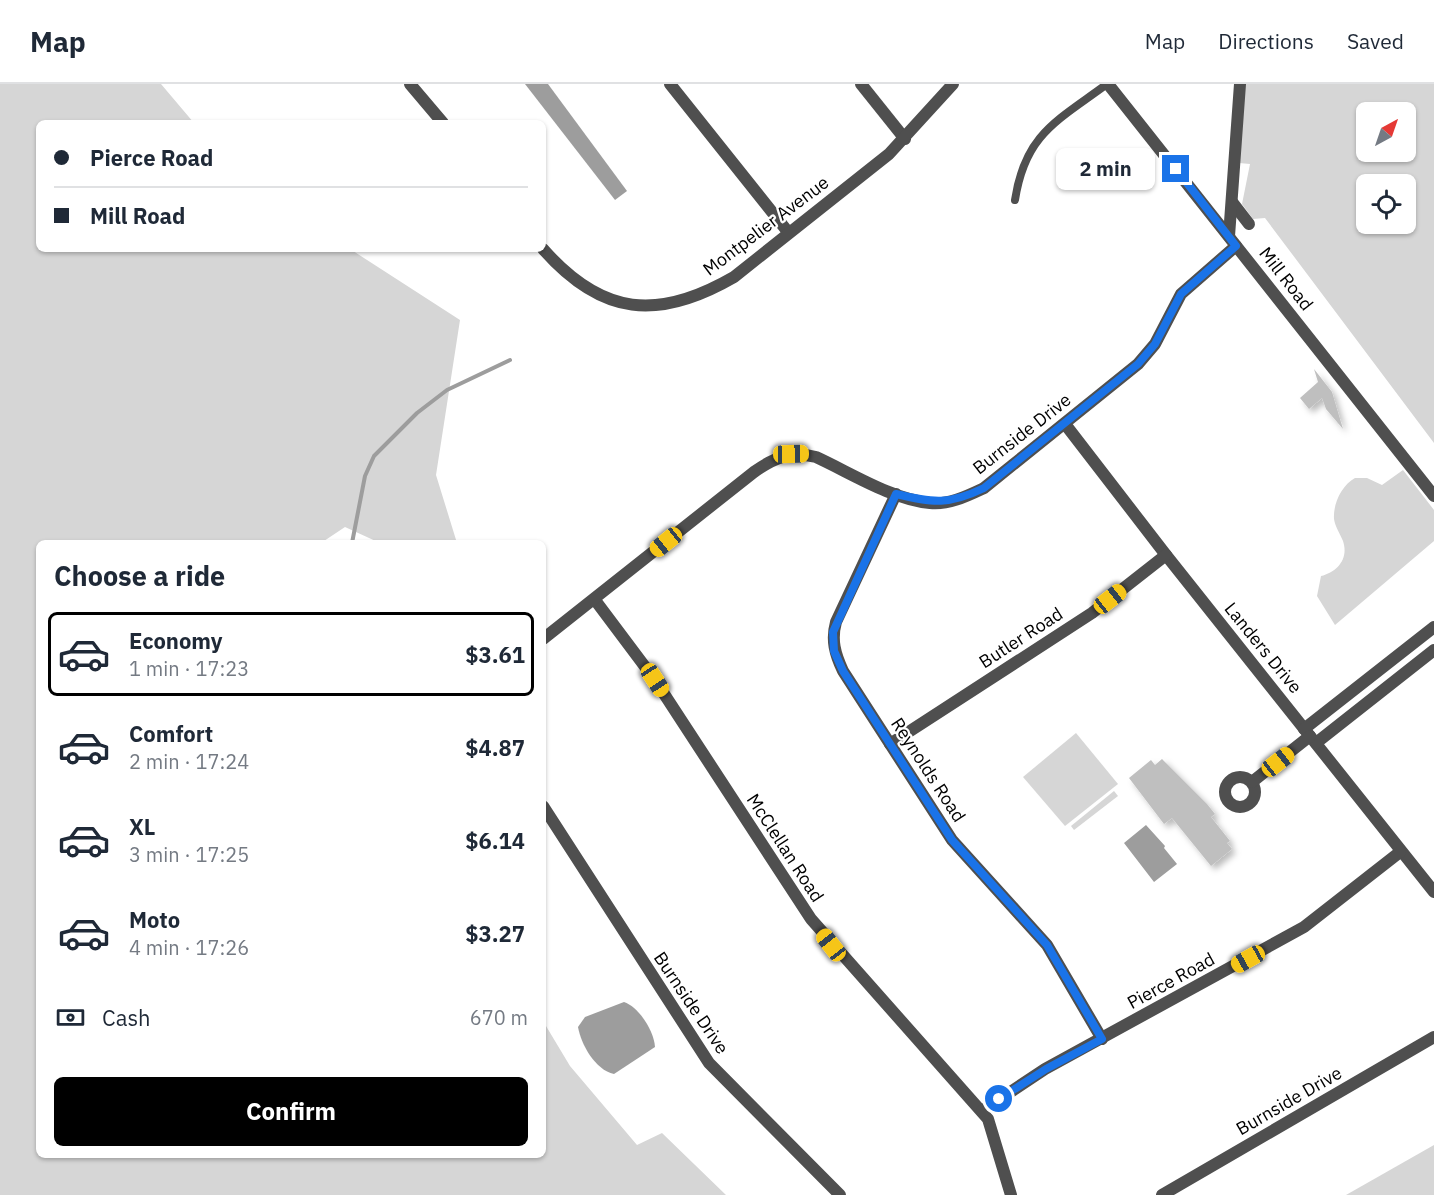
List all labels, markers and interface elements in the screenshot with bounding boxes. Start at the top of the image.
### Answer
text: Map [30,23,86,60]
text: Map [1145,27,1185,55]
text: Directions [1218,27,1314,55]
text: Saved [1347,27,1404,55]
north arrow [1356,102,1416,162]
map controls [1356,102,1416,234]
text: Pierce Road [90,143,214,172]
callout: 2 min [1056,148,1155,190]
text: 2 min [1079,155,1132,182]
route end [1162,155,1189,182]
street label: Montpelier Avenue [698,171,833,280]
button: locate [1356,174,1416,234]
text: Mill Road [90,201,185,230]
street label: Mill Road [1254,242,1318,315]
street label: Burnside Drive [968,388,1076,479]
car [773,445,809,463]
car [646,524,686,560]
text: Choose a ride [54,558,225,593]
car [1090,581,1130,617]
street label: Landers Drive [1220,597,1307,698]
street label: Butler Road [974,602,1067,673]
text: Economy [129,626,223,655]
icon: car [57,627,111,681]
text: $3.61 [465,640,525,669]
text: 1 min · 17:23 [129,655,249,682]
car [638,660,672,700]
street label: Reynolds Road [886,713,971,826]
text: Comfort [129,719,213,748]
icon: car [57,720,111,774]
text: $4.87 [465,733,525,762]
car [1258,744,1298,780]
text: 2 min · 17:24 [129,748,249,775]
street label: McClellan Road [742,789,829,906]
text: XL [129,812,155,841]
icon: car [57,813,111,867]
text: $6.14 [465,826,525,855]
text: 3 min · 17:25 [129,841,249,868]
text: Moto [129,905,180,934]
icon: car [57,906,111,960]
text: $3.27 [465,919,525,948]
car [813,925,849,965]
text: 4 min · 17:26 [129,934,249,961]
car [1228,942,1268,976]
street label: Burnside Drive [649,947,734,1058]
street label: Pierce Road [1123,947,1218,1014]
icon: cash [54,1001,87,1034]
text: Cash [102,1003,151,1032]
text: 670 m [470,1004,528,1031]
street label: Burnside Drive [1232,1061,1346,1140]
button: Confirm [54,1077,528,1146]
route start [985,1085,1012,1112]

